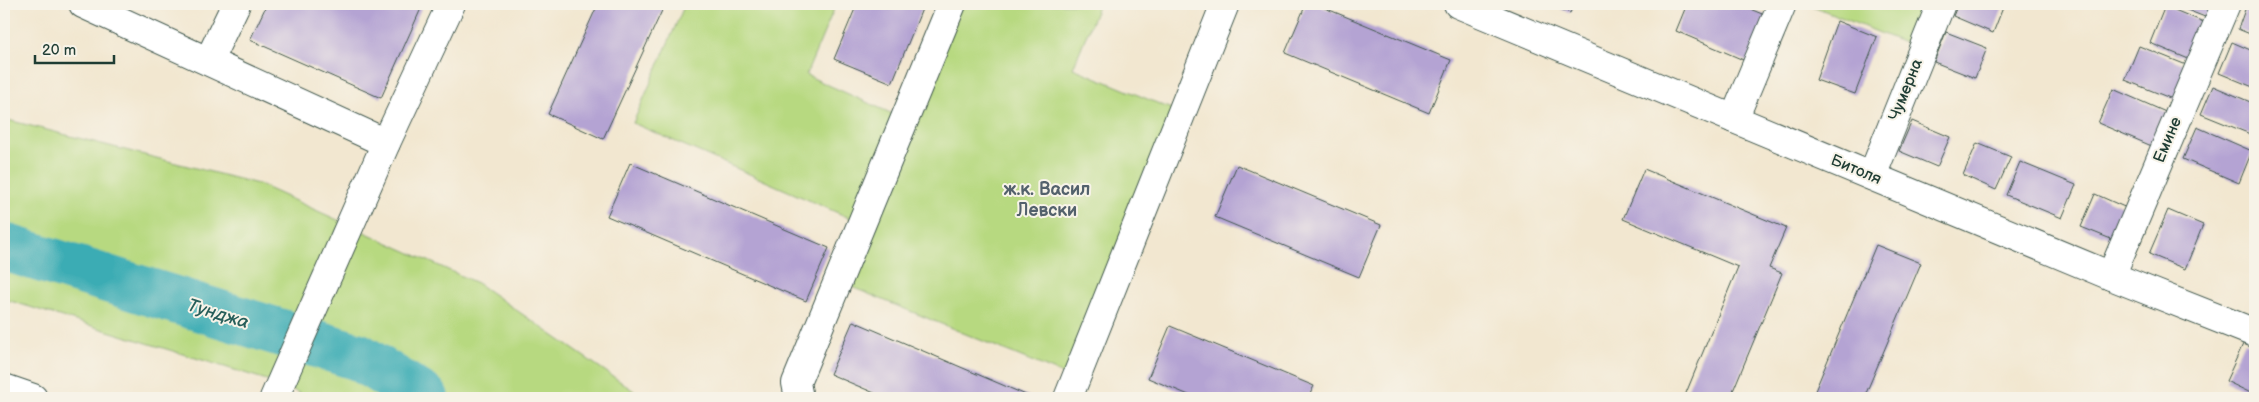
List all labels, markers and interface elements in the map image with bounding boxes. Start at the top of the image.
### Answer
scale bar [35,32,114,64]
text: 20 m [42,41,76,60]
street label: Чумерна [1885,56,1927,124]
street label: Емине [2150,114,2186,166]
street label: Битоля [1828,151,1884,189]
district label: ж.к. Васил Левски [1004,179,1090,221]
water label: Тунджа [185,295,251,333]

